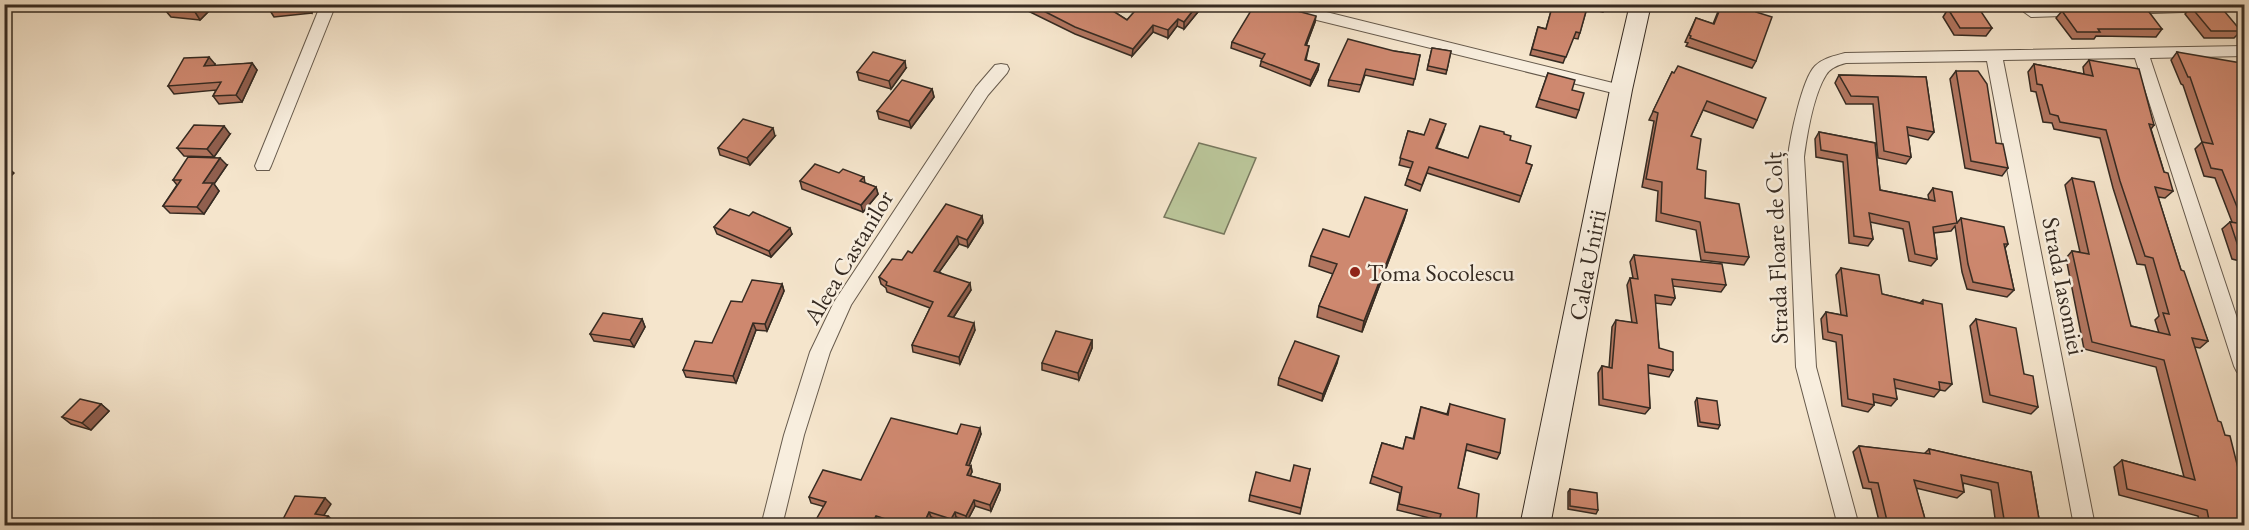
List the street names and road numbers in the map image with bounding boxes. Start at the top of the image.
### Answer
street label: Strada Floare de Colț [1757,151,1795,345]
street label: Aleea Castanilor [795,184,900,331]
street label: Calea Unirii [1561,207,1613,323]
street label: Strada Iasomiei [2035,214,2093,358]

